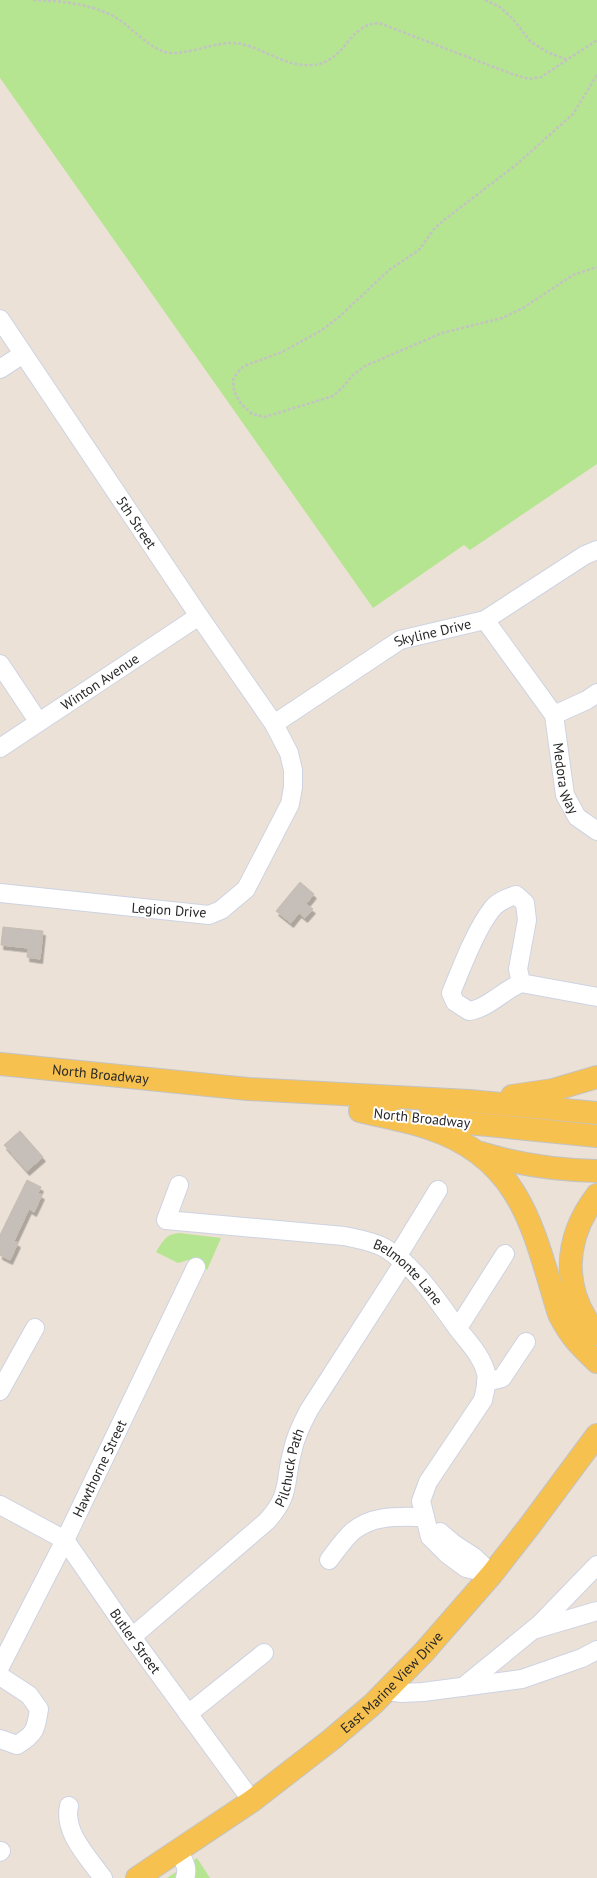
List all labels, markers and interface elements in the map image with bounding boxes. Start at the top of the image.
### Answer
street label: 5th Street [112,493,161,553]
street label: Skyline Drive [390,615,473,651]
street label: Winton Avenue [58,649,142,714]
street label: Medora Way [549,742,583,818]
street label: Legion Drive [131,898,207,922]
street label: North Broadway [51,1060,150,1088]
street label: North Broadway [373,1104,472,1132]
street label: Belmonte Lane [371,1235,447,1309]
street label: Hawthorne Street [68,1417,130,1520]
street label: Pilchuck Path [271,1426,308,1510]
street label: Butler Street [106,1605,165,1677]
street label: East Marine View Drive [337,1628,447,1737]

